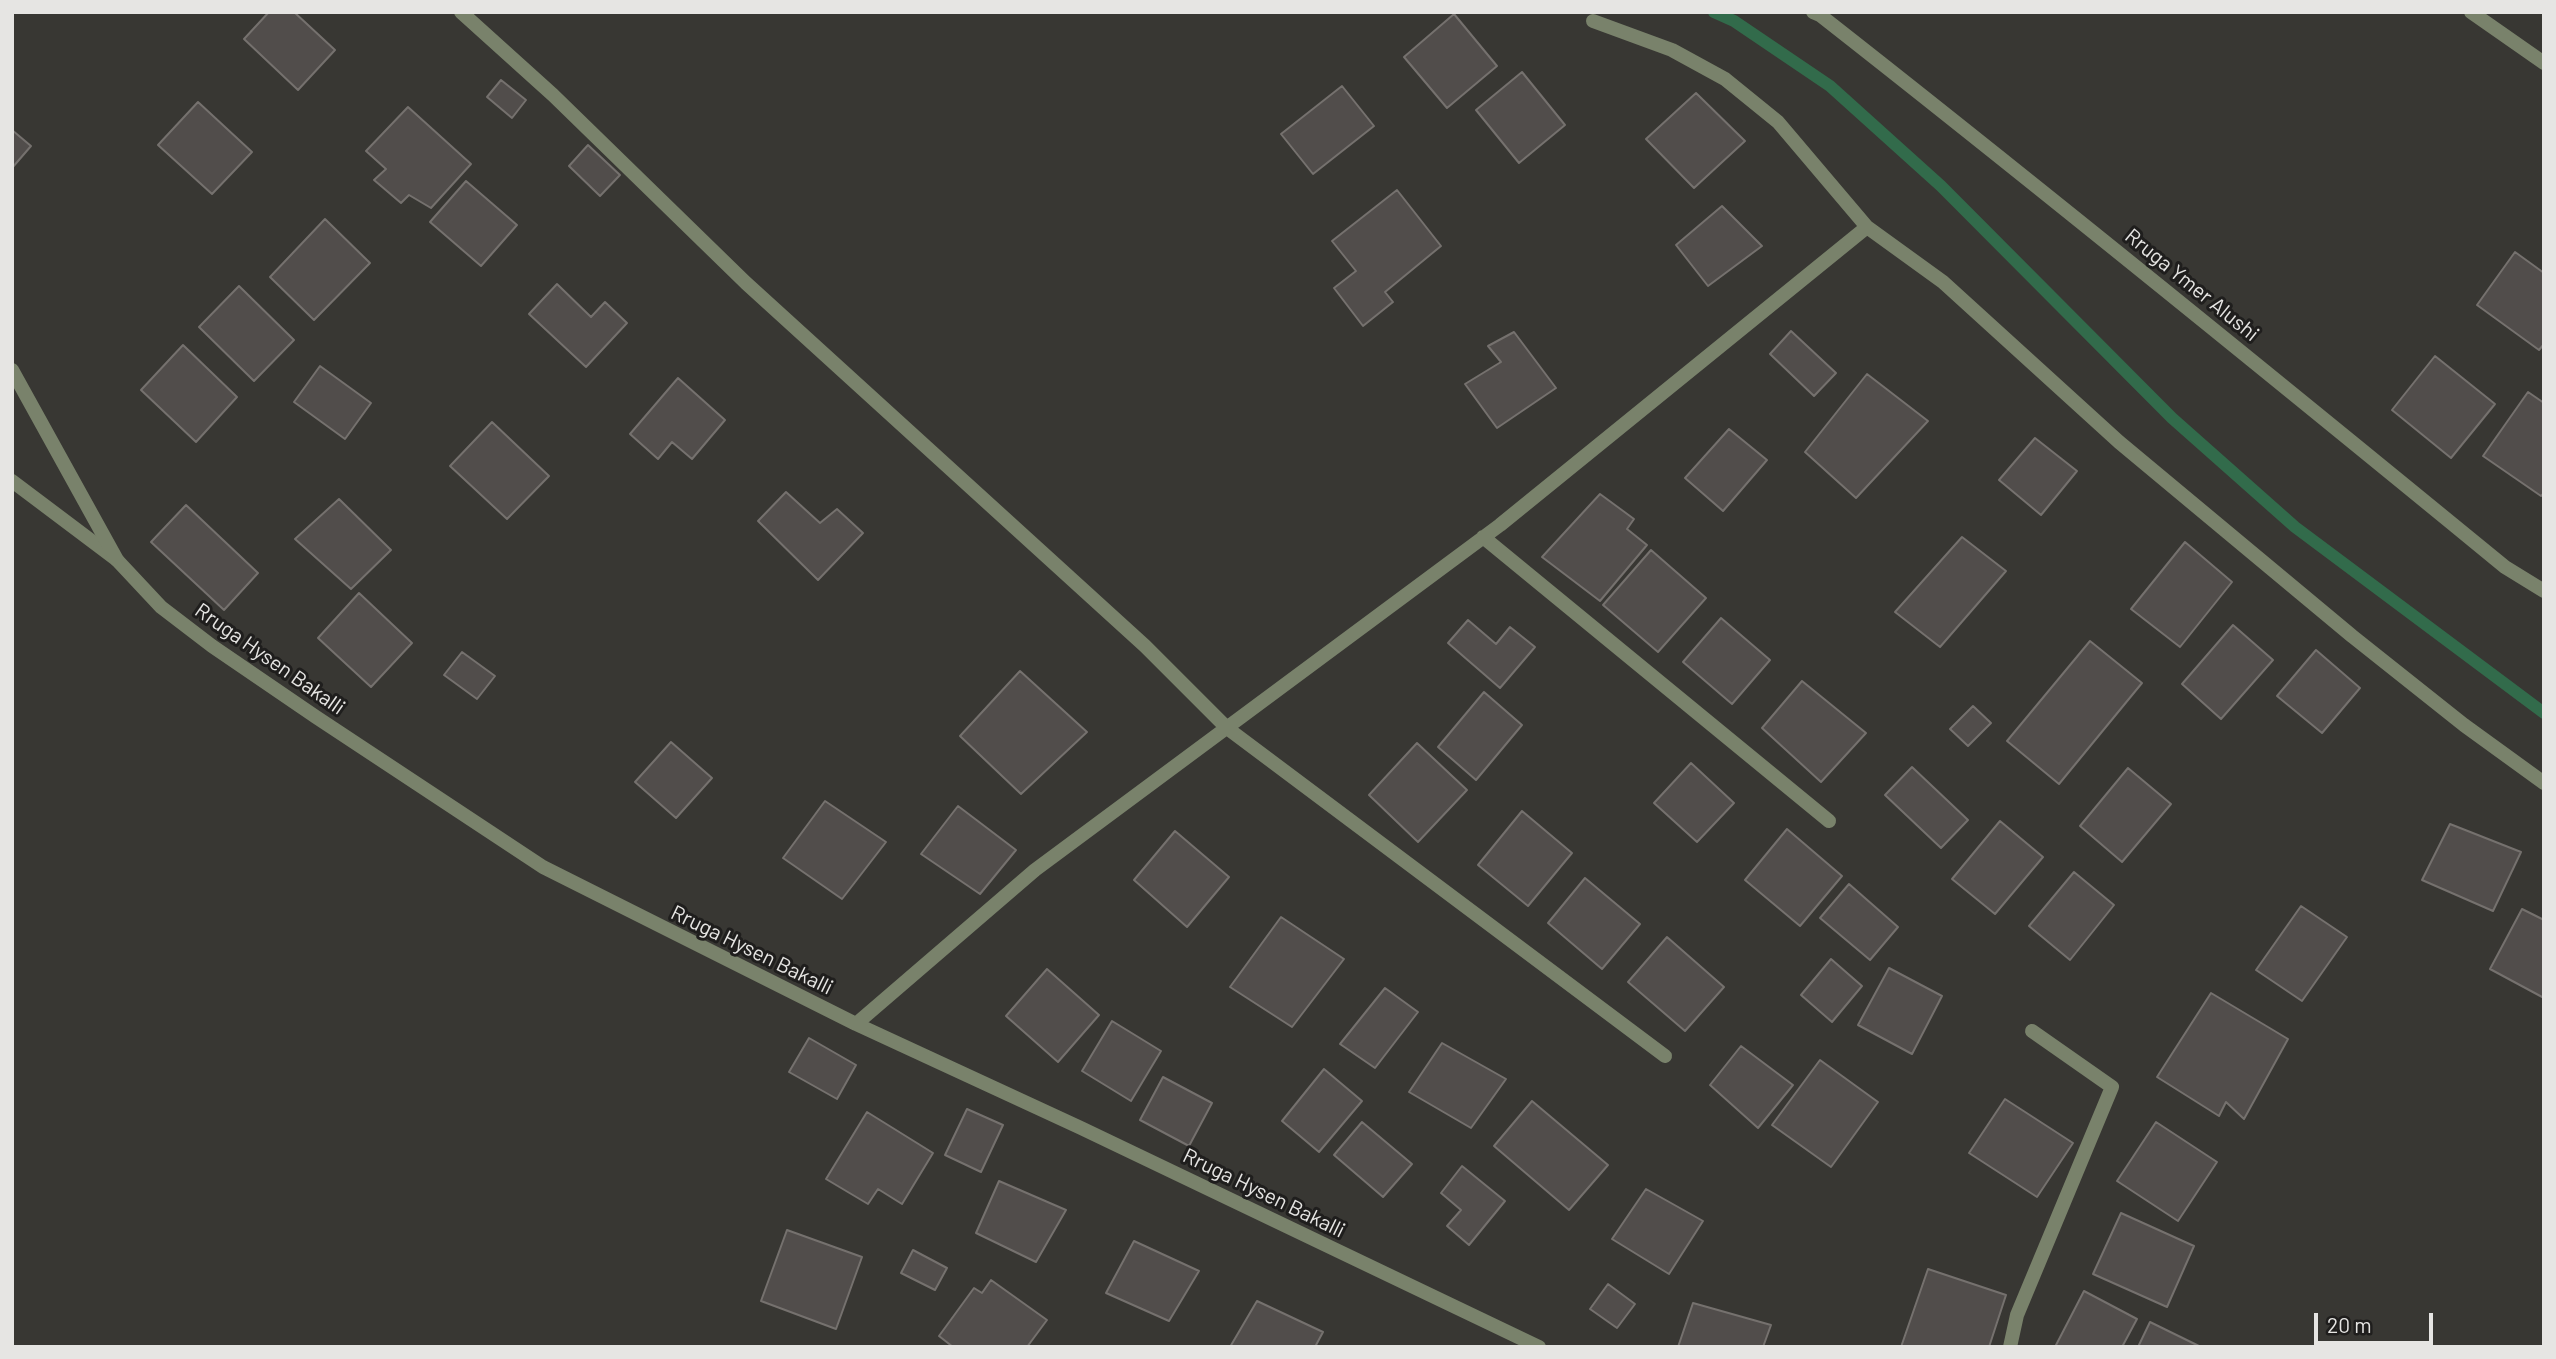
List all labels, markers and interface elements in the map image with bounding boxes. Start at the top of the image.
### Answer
street label: Rruga Ymer Alushi [2120,223,2264,347]
street label: Rruga Hysen Bakalli [190,598,350,720]
street label: Rruga Hysen Bakalli [667,900,837,1000]
street label: Rruga Hysen Bakalli [1179,1143,1349,1243]
scale bar [2318,1300,2437,1344]
text: 20 m [2327,1312,2372,1337]

